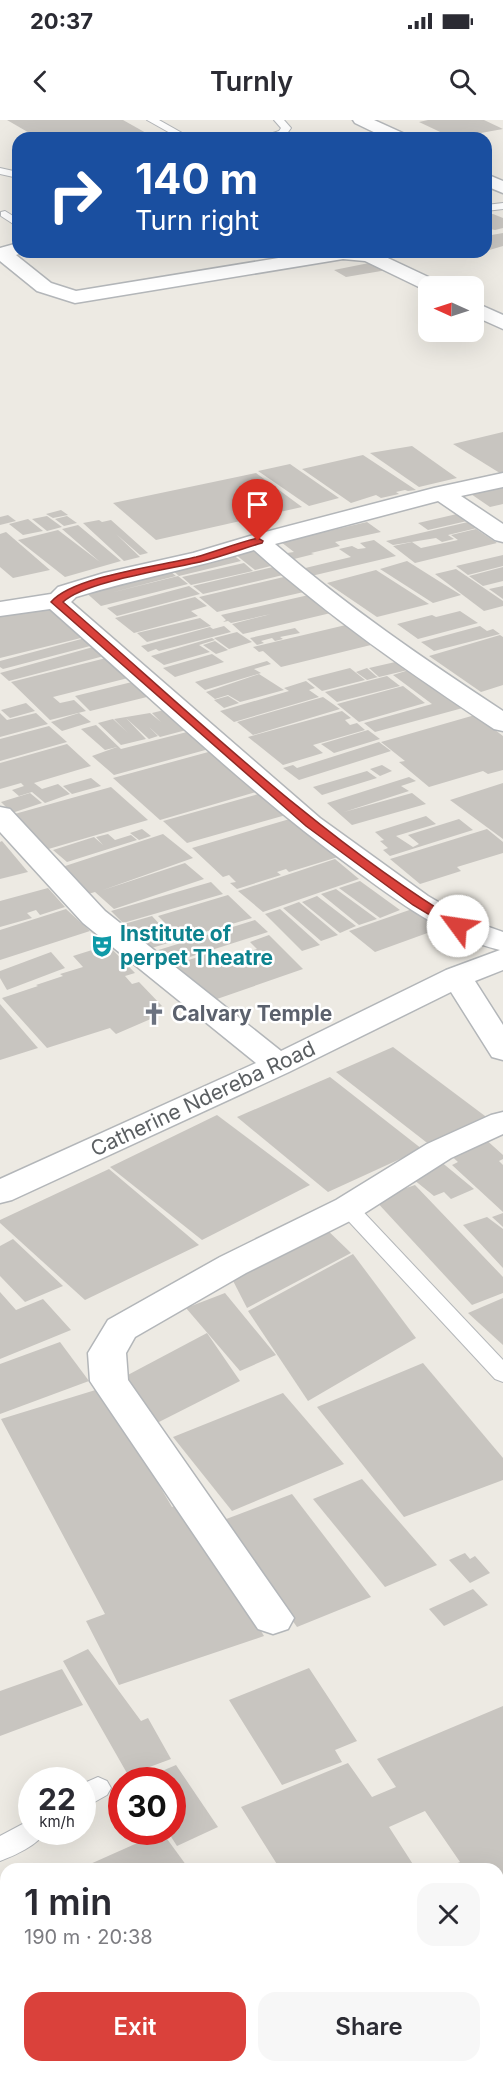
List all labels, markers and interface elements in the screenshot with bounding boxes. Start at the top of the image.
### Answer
text: 20:37 [30,8,93,34]
icon: back [24,65,57,98]
text: Turnly [210,65,293,98]
icon: search [446,65,479,98]
text: 140 m [135,153,258,204]
icon: right [36,156,114,234]
text: Turn right [135,204,259,237]
north arrow [418,276,484,342]
map controls [418,276,484,342]
pin [232,479,283,541]
icon: arrive [241,488,274,521]
position arrow [426,894,490,958]
place label: Institute of perpet Theatre [120,921,273,970]
theatre icon: Institute of perpet Theatre [89,933,115,959]
church icon: Calvary Temple [141,1001,167,1027]
place label: Calvary Temple [172,1001,332,1026]
street label: Catherine Ndereba Road [87,1036,319,1162]
speed limit sign: 30 [108,1767,186,1845]
text: 22 [38,1781,76,1817]
text: km/h [39,1812,75,1831]
text: 1 min [24,1880,112,1924]
button: close [417,1883,480,1946]
text: 190 m · 20:38 [24,1925,153,1949]
button: Exit [24,1992,246,2061]
button: Share [258,1992,480,2061]

